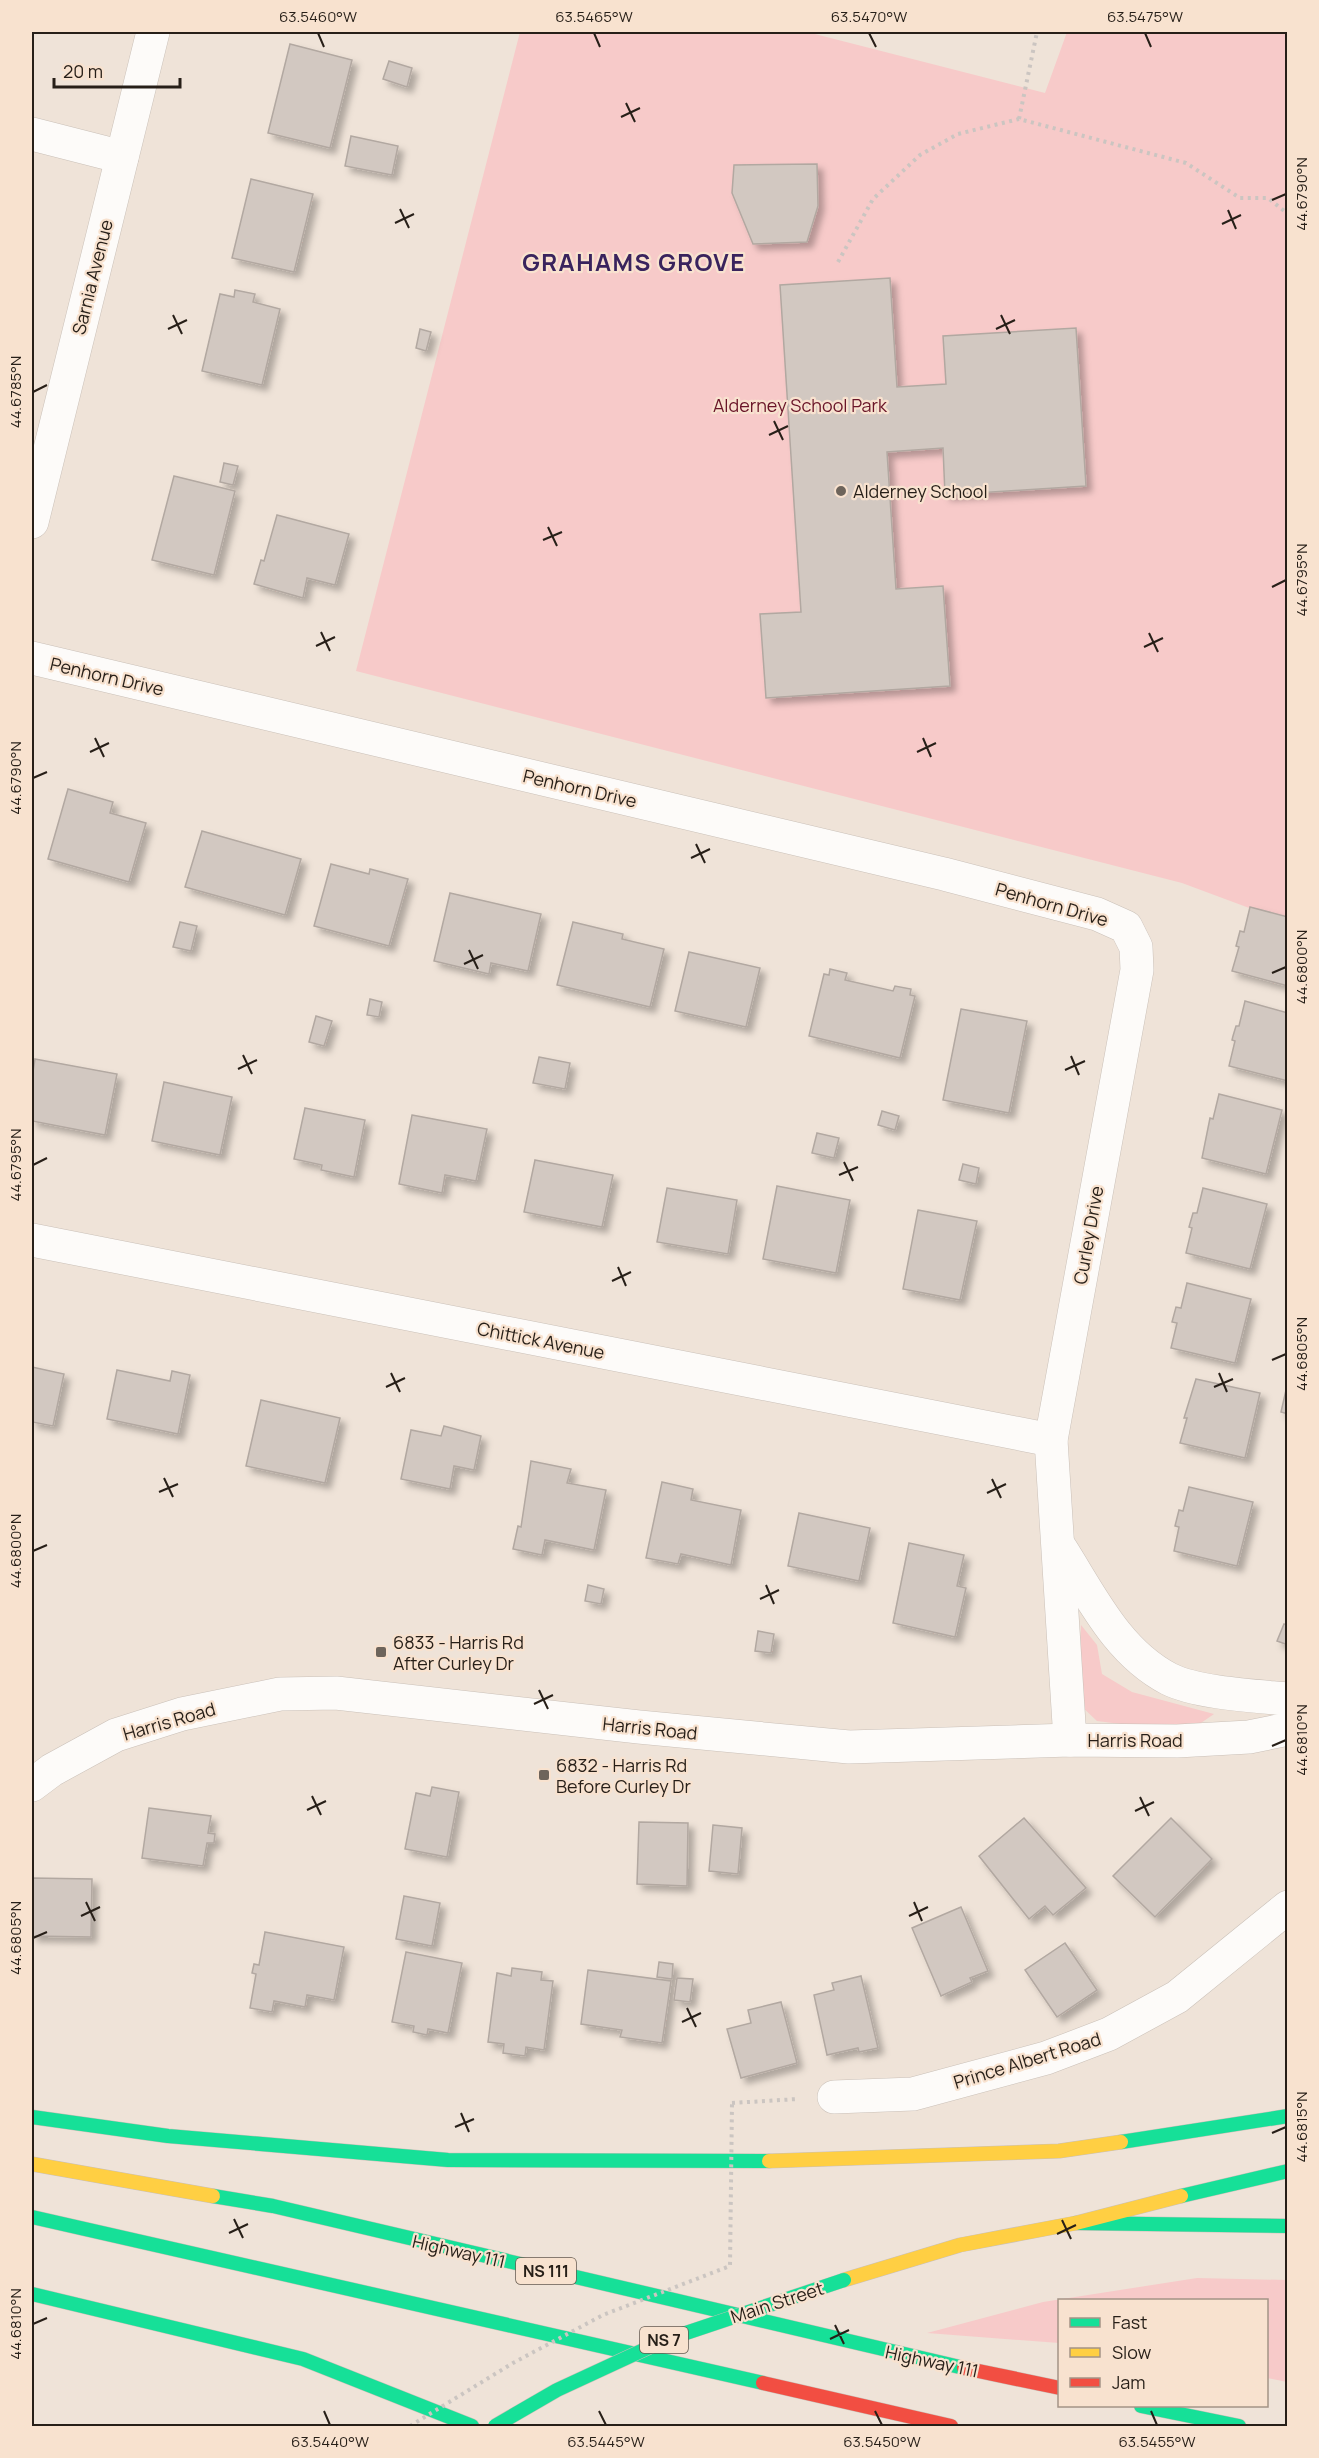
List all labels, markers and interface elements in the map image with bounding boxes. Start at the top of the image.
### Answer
text: 63.5460°W [279,6,357,27]
text: 63.5465°W [555,6,633,27]
text: 63.5470°W [831,6,907,27]
text: 63.5475°W [1107,6,1183,27]
scale bar [54,51,180,89]
text: 20 m [63,59,103,83]
text: 44.6790°N [1291,157,1312,231]
street label: Sarnia Avenue [66,217,118,337]
district label: GRAHAMS GROVE [522,245,746,278]
text: 44.6785°N [5,356,26,428]
park label: Alderney School Park [713,393,888,417]
place label: Alderney School [853,479,988,503]
marker: Alderney School [834,484,848,498]
text: 44.6795°N [1291,543,1312,617]
street label: Penhorn Drive [48,651,166,701]
text: 44.6790°N [5,741,26,815]
street label: Penhorn Drive [521,763,639,813]
street label: Penhorn Drive [993,876,1111,932]
text: 44.6800°N [1291,930,1312,1004]
text: 44.6795°N [5,1128,26,1202]
street label: Curley Drive [1068,1184,1108,1286]
street label: Chittick Avenue [475,1316,607,1364]
text: 44.6805°N [1291,1317,1312,1391]
text: 44.6800°N [5,1514,26,1588]
place label: 6833 - Harris Rd After Curley Dr [393,1630,524,1675]
marker: 6833 - Harris Rd After Curley Dr [374,1645,388,1659]
street label: Harris Road [120,1696,218,1746]
text: 44.6810°N [1291,1704,1312,1776]
street label: Harris Road [601,1711,699,1745]
street label: Harris Road [1087,1728,1183,1752]
place label: 6832 - Harris Rd Before Curley Dr [556,1753,691,1798]
marker: 6832 - Harris Rd Before Curley Dr [537,1768,551,1782]
text: 44.6805°N [5,1901,26,1975]
street label: Prince Albert Road [950,2026,1104,2094]
text: 44.6815°N [1291,2092,1312,2162]
street label: Highway 111 [410,2229,508,2273]
road number: NS 111 [516,2258,576,2284]
street label: Main Street [727,2276,827,2328]
text: 44.6810°N [5,2288,26,2360]
legend [1058,2299,1268,2407]
text: Fast [1112,2310,1147,2334]
road number: NS 7 [640,2327,688,2353]
street label: Highway 111 [883,2339,981,2383]
text: Slow [1112,2340,1152,2364]
text: Jam [1112,2370,1146,2394]
text: 63.5440°W [291,2431,369,2452]
text: 63.5445°W [567,2431,645,2452]
text: 63.5450°W [843,2431,921,2452]
text: 63.5455°W [1118,2431,1196,2452]

